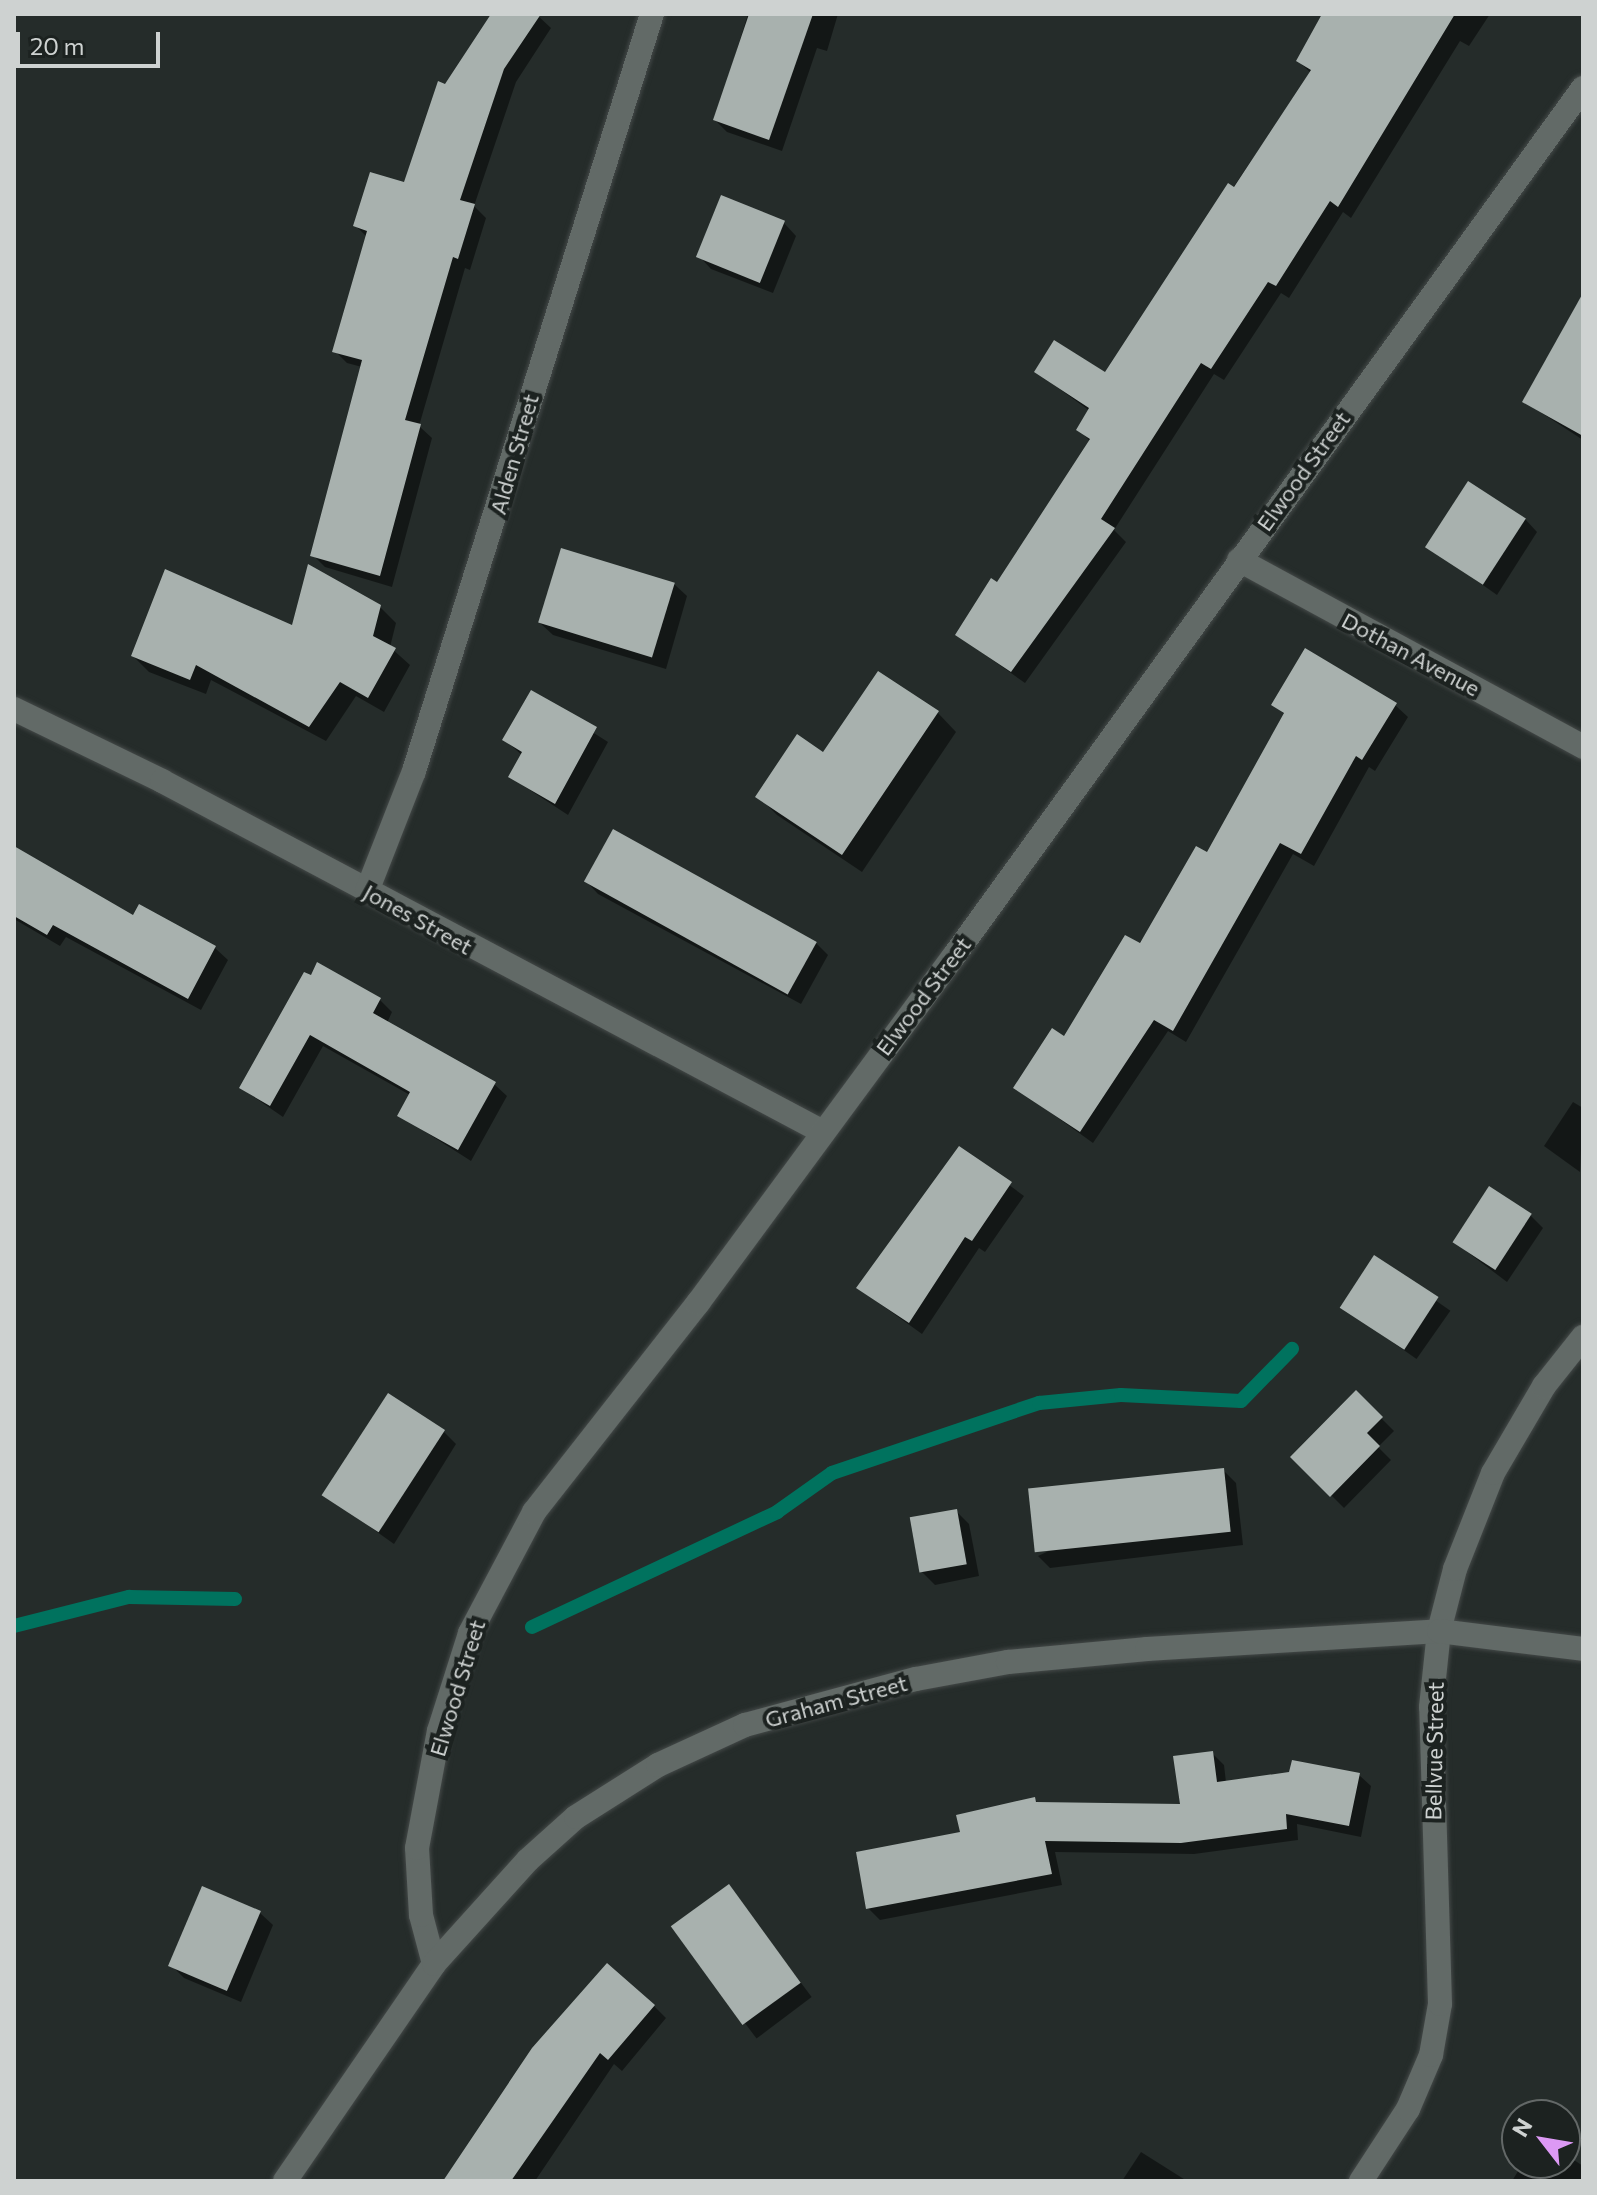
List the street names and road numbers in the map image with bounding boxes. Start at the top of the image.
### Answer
street label: Alden Street [484,391,544,517]
street label: Elwood Street [1251,406,1355,536]
street label: Dothan Avenue [1337,607,1485,701]
street label: Jones Street [359,878,477,960]
street label: Elwood Street [870,932,976,1060]
street label: Elwood Street [424,1617,490,1759]
street label: Graham Street [762,1669,910,1733]
street label: Bellvue Street [1420,1682,1448,1820]

